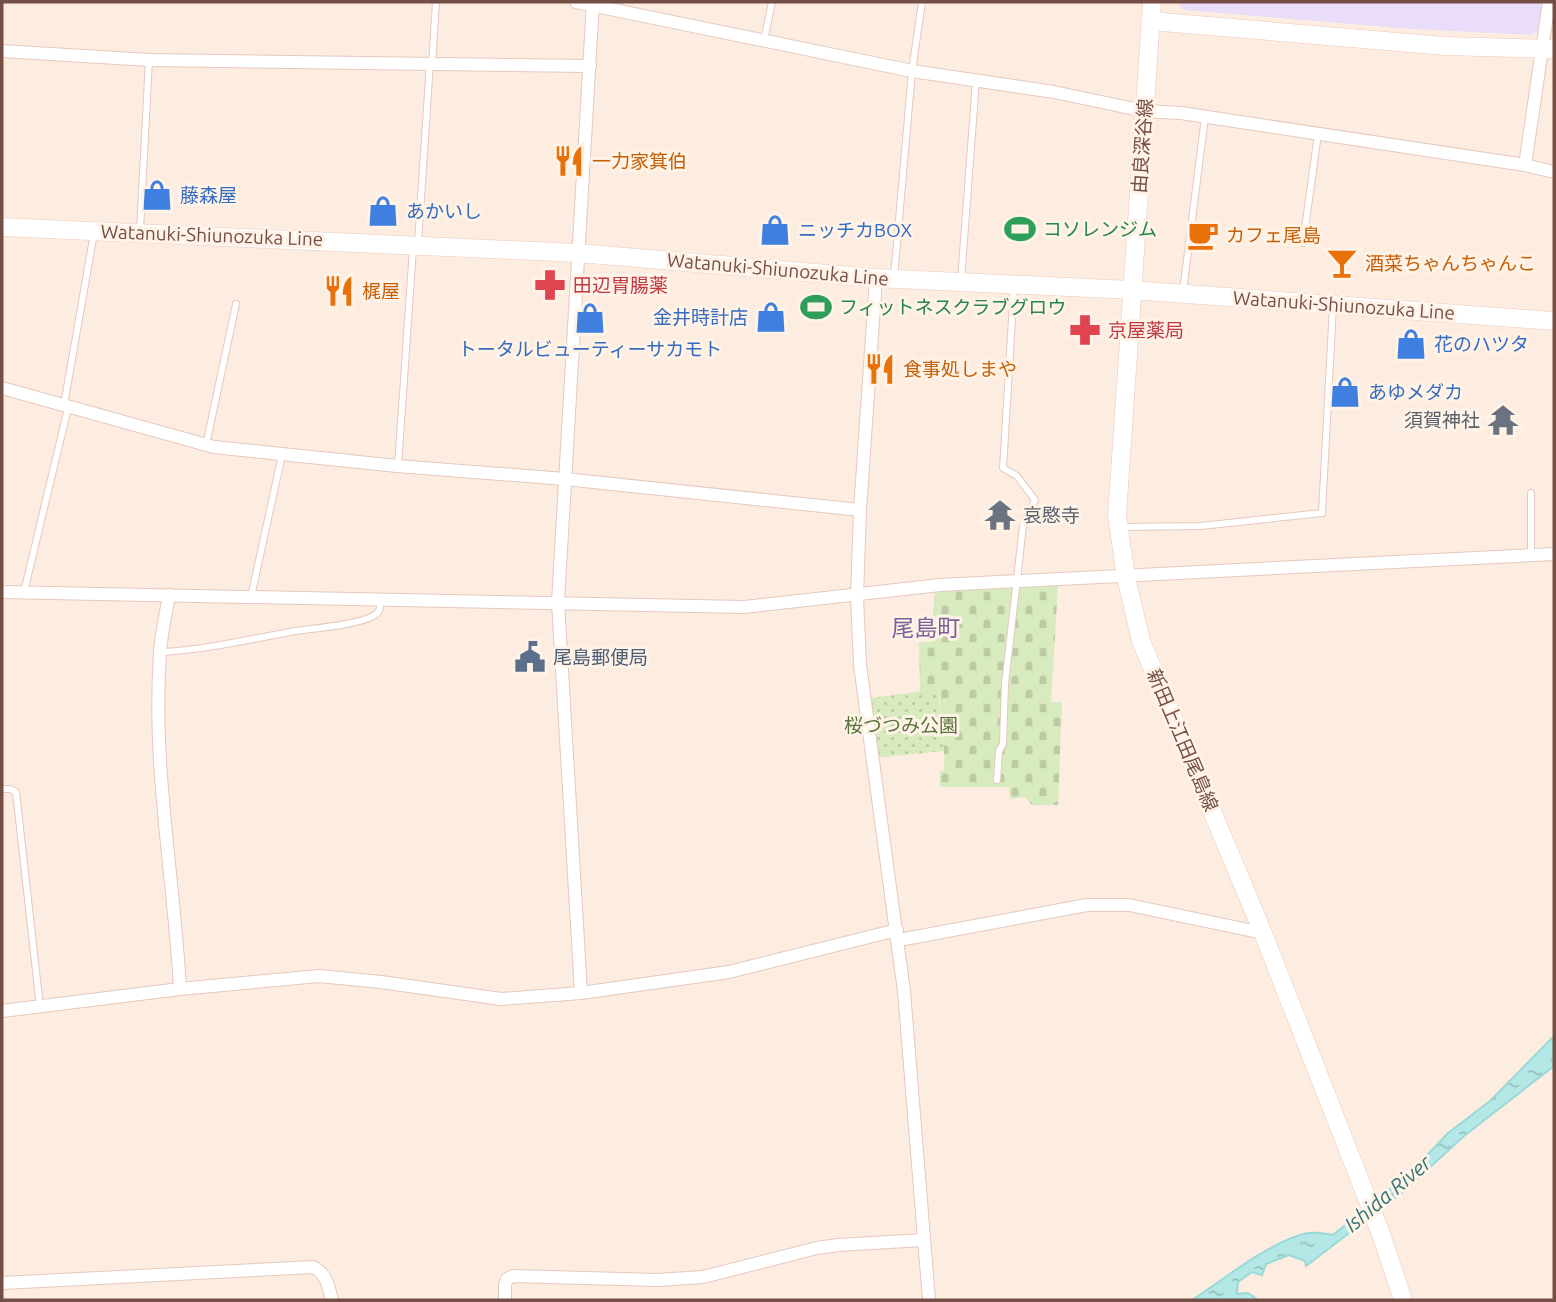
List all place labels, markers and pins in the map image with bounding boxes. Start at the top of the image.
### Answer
restaurant icon: 一力家箕伯 [552,144,586,178]
place label: 一力家箕伯 [592,150,687,172]
shop icon: 藤森屋 [140,178,174,212]
place label: 藤森屋 [180,184,237,206]
shop icon: あかいし [366,194,400,228]
place label: あかいし [406,200,482,222]
sports icon: コソレンジム [1003,212,1037,246]
shop icon: ニッチカBOX [758,213,792,247]
place label: コソレンジム [1043,218,1157,240]
cafe icon: カフェ尾島 [1186,218,1220,252]
place label: ニッチカBOX [798,219,913,241]
place label: カフェ尾島 [1226,224,1321,246]
bar icon: 酒菜ちゃんちゃんこ [1325,246,1359,280]
place label: 酒菜ちゃんちゃんこ [1365,252,1536,274]
pharmacy icon: 田辺胃腸薬 [533,268,567,302]
restaurant icon: 梶屋 [322,274,356,308]
place label: 田辺胃腸薬 [573,274,668,296]
place label: 梶屋 [362,280,400,302]
sports icon: フィットネスクラブグロウ [799,290,833,324]
place label: フィットネスクラブグロウ [839,296,1067,318]
shop icon: 金井時計店 [754,300,788,334]
shop icon: トータルビューティーサカモト [573,301,607,335]
place label: 金井時計店 [653,306,748,328]
pharmacy icon: 京屋薬局 [1068,313,1102,347]
place label: 京屋薬局 [1108,319,1184,341]
shop icon: 花のハツタ [1394,327,1428,361]
place label: 花のハツタ [1434,333,1529,355]
place label: トータルビューティーサカモト [458,338,722,360]
restaurant icon: 食事処しまや [863,352,897,386]
place label: 食事処しまや [903,358,1017,380]
shop icon: あゆメダカ [1328,375,1362,409]
place label: あゆメダカ [1368,381,1463,403]
temple icon: 須賀神社 [1486,403,1520,437]
place label: 須賀神社 [1404,409,1480,431]
temple icon: 哀愍寺 [983,498,1017,532]
place label: 哀愍寺 [1023,504,1080,526]
public building icon: 尾島郵便局 [513,640,547,674]
place label: 尾島郵便局 [553,646,648,668]

